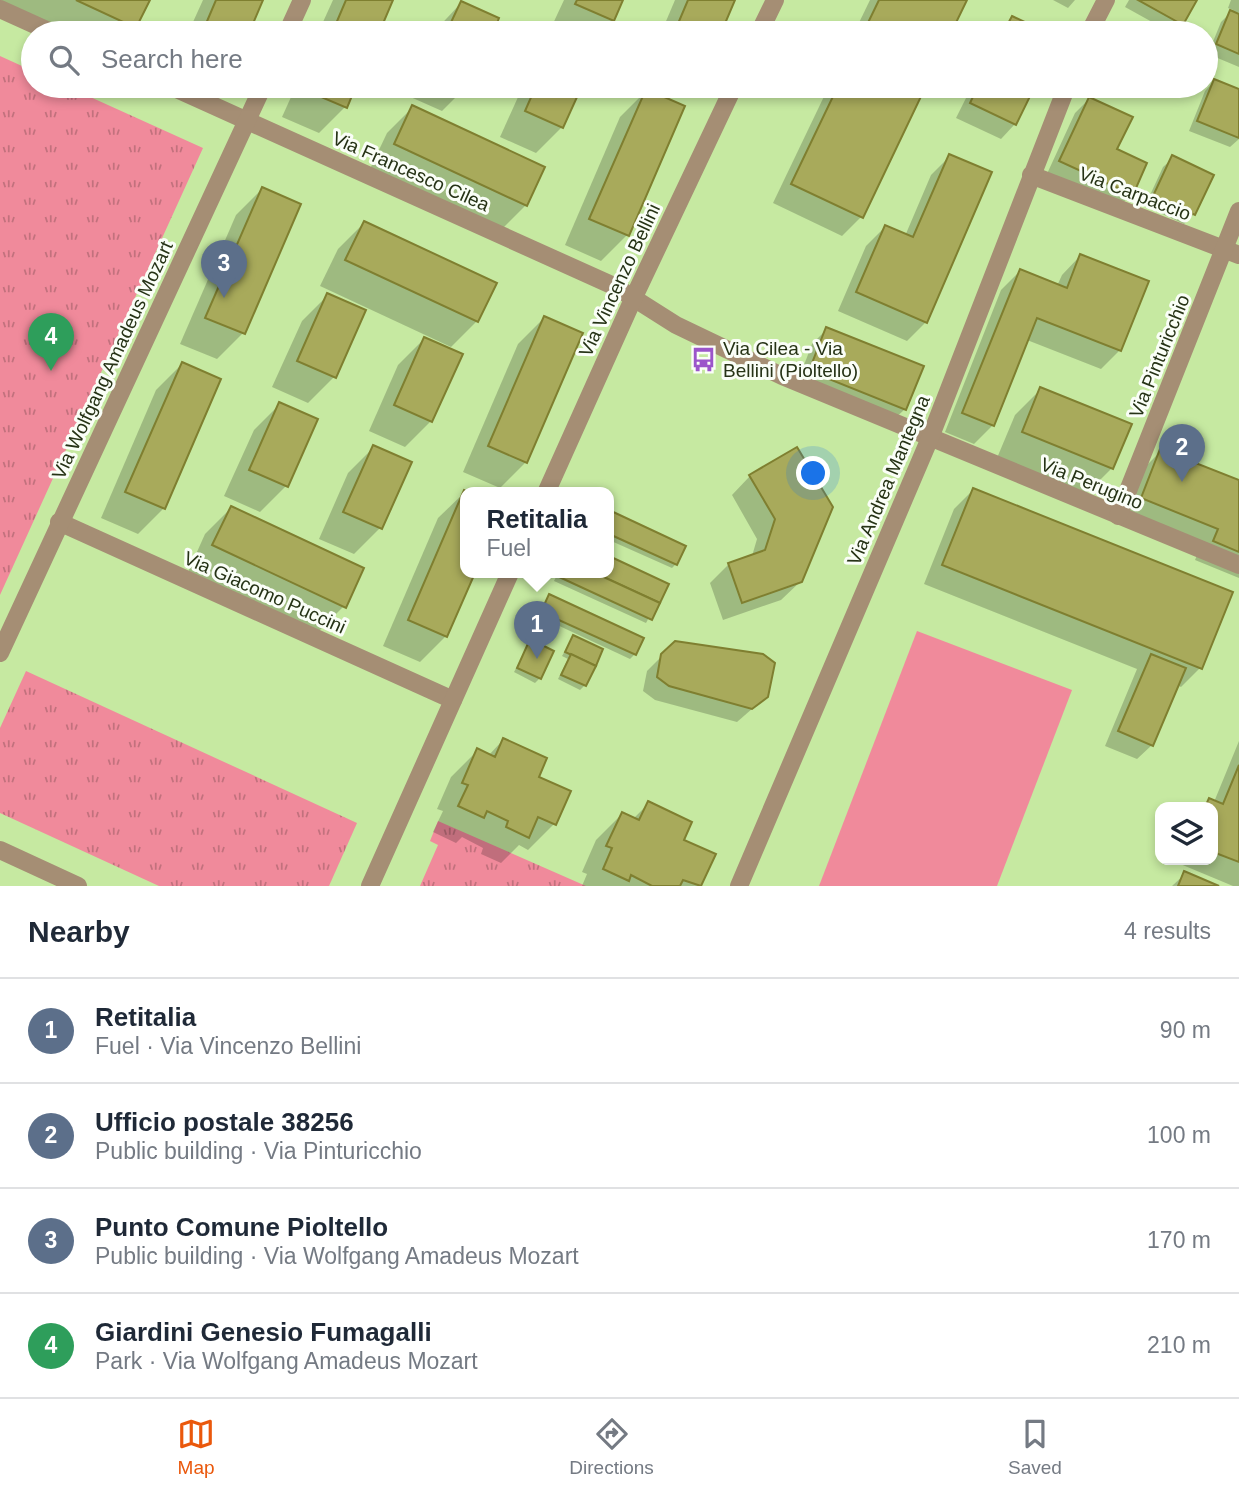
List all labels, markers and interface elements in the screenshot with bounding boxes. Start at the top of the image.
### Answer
search box [21,21,1218,98]
icon: search [45,41,83,79]
text: Search here [101,44,243,74]
street label: Via Francesco Cilea [329,127,493,216]
street label: Via Carpaccio [1076,163,1194,224]
street label: Via Vincenzo Bellini [575,200,664,360]
street label: Via Wolfgang Amadeus Mozart [48,237,177,483]
pin: 3 [201,240,247,298]
street label: Via Pinturicchio [1125,292,1194,421]
pin: 4 [28,313,74,371]
place label: Via Cilea - Via Bellini (Pioltello) [723,338,858,381]
bus stop icon: Via Cilea - Via Bellini (Pioltello) [689,345,717,373]
street label: Via Andrea Mantegna [843,392,934,568]
pin: 2 [1159,424,1205,482]
street label: Via Perugino [1038,453,1146,514]
your location [796,456,830,490]
popup [460,487,614,578]
text: Retitalia [486,504,588,534]
text: Fuel [486,535,531,561]
street label: Via Giacomo Puccini [181,547,349,638]
pin: 1 [514,601,560,659]
map controls [1155,802,1218,865]
button: layers [1155,802,1218,865]
text: Nearby [28,915,130,948]
text: 4 results [1124,918,1211,944]
text: Retitalia [95,1002,196,1032]
text: 1 [45,1017,57,1043]
text: 90 m [1160,1017,1211,1043]
text: Fuel · Via Vincenzo Bellini [95,1033,361,1059]
text: Ufficio postale 38256 [95,1107,354,1137]
text: 2 [45,1122,57,1148]
text: 100 m [1147,1122,1211,1148]
text: Public building · Via Pinturicchio [95,1138,422,1164]
text: Punto Comune Pioltello [95,1212,388,1242]
text: 3 [45,1227,57,1253]
text: 170 m [1147,1227,1211,1253]
text: Public building · Via Wolfgang Amadeus Mozart [95,1243,579,1269]
text: Giardini Genesio Fumagalli [95,1317,432,1347]
text: 4 [45,1332,57,1358]
text: 210 m [1147,1332,1211,1358]
text: Park · Via Wolfgang Amadeus Mozart [95,1348,478,1374]
tab: Map [177,1415,215,1479]
tab: Directions [569,1415,654,1479]
tab: Saved [1008,1415,1062,1479]

